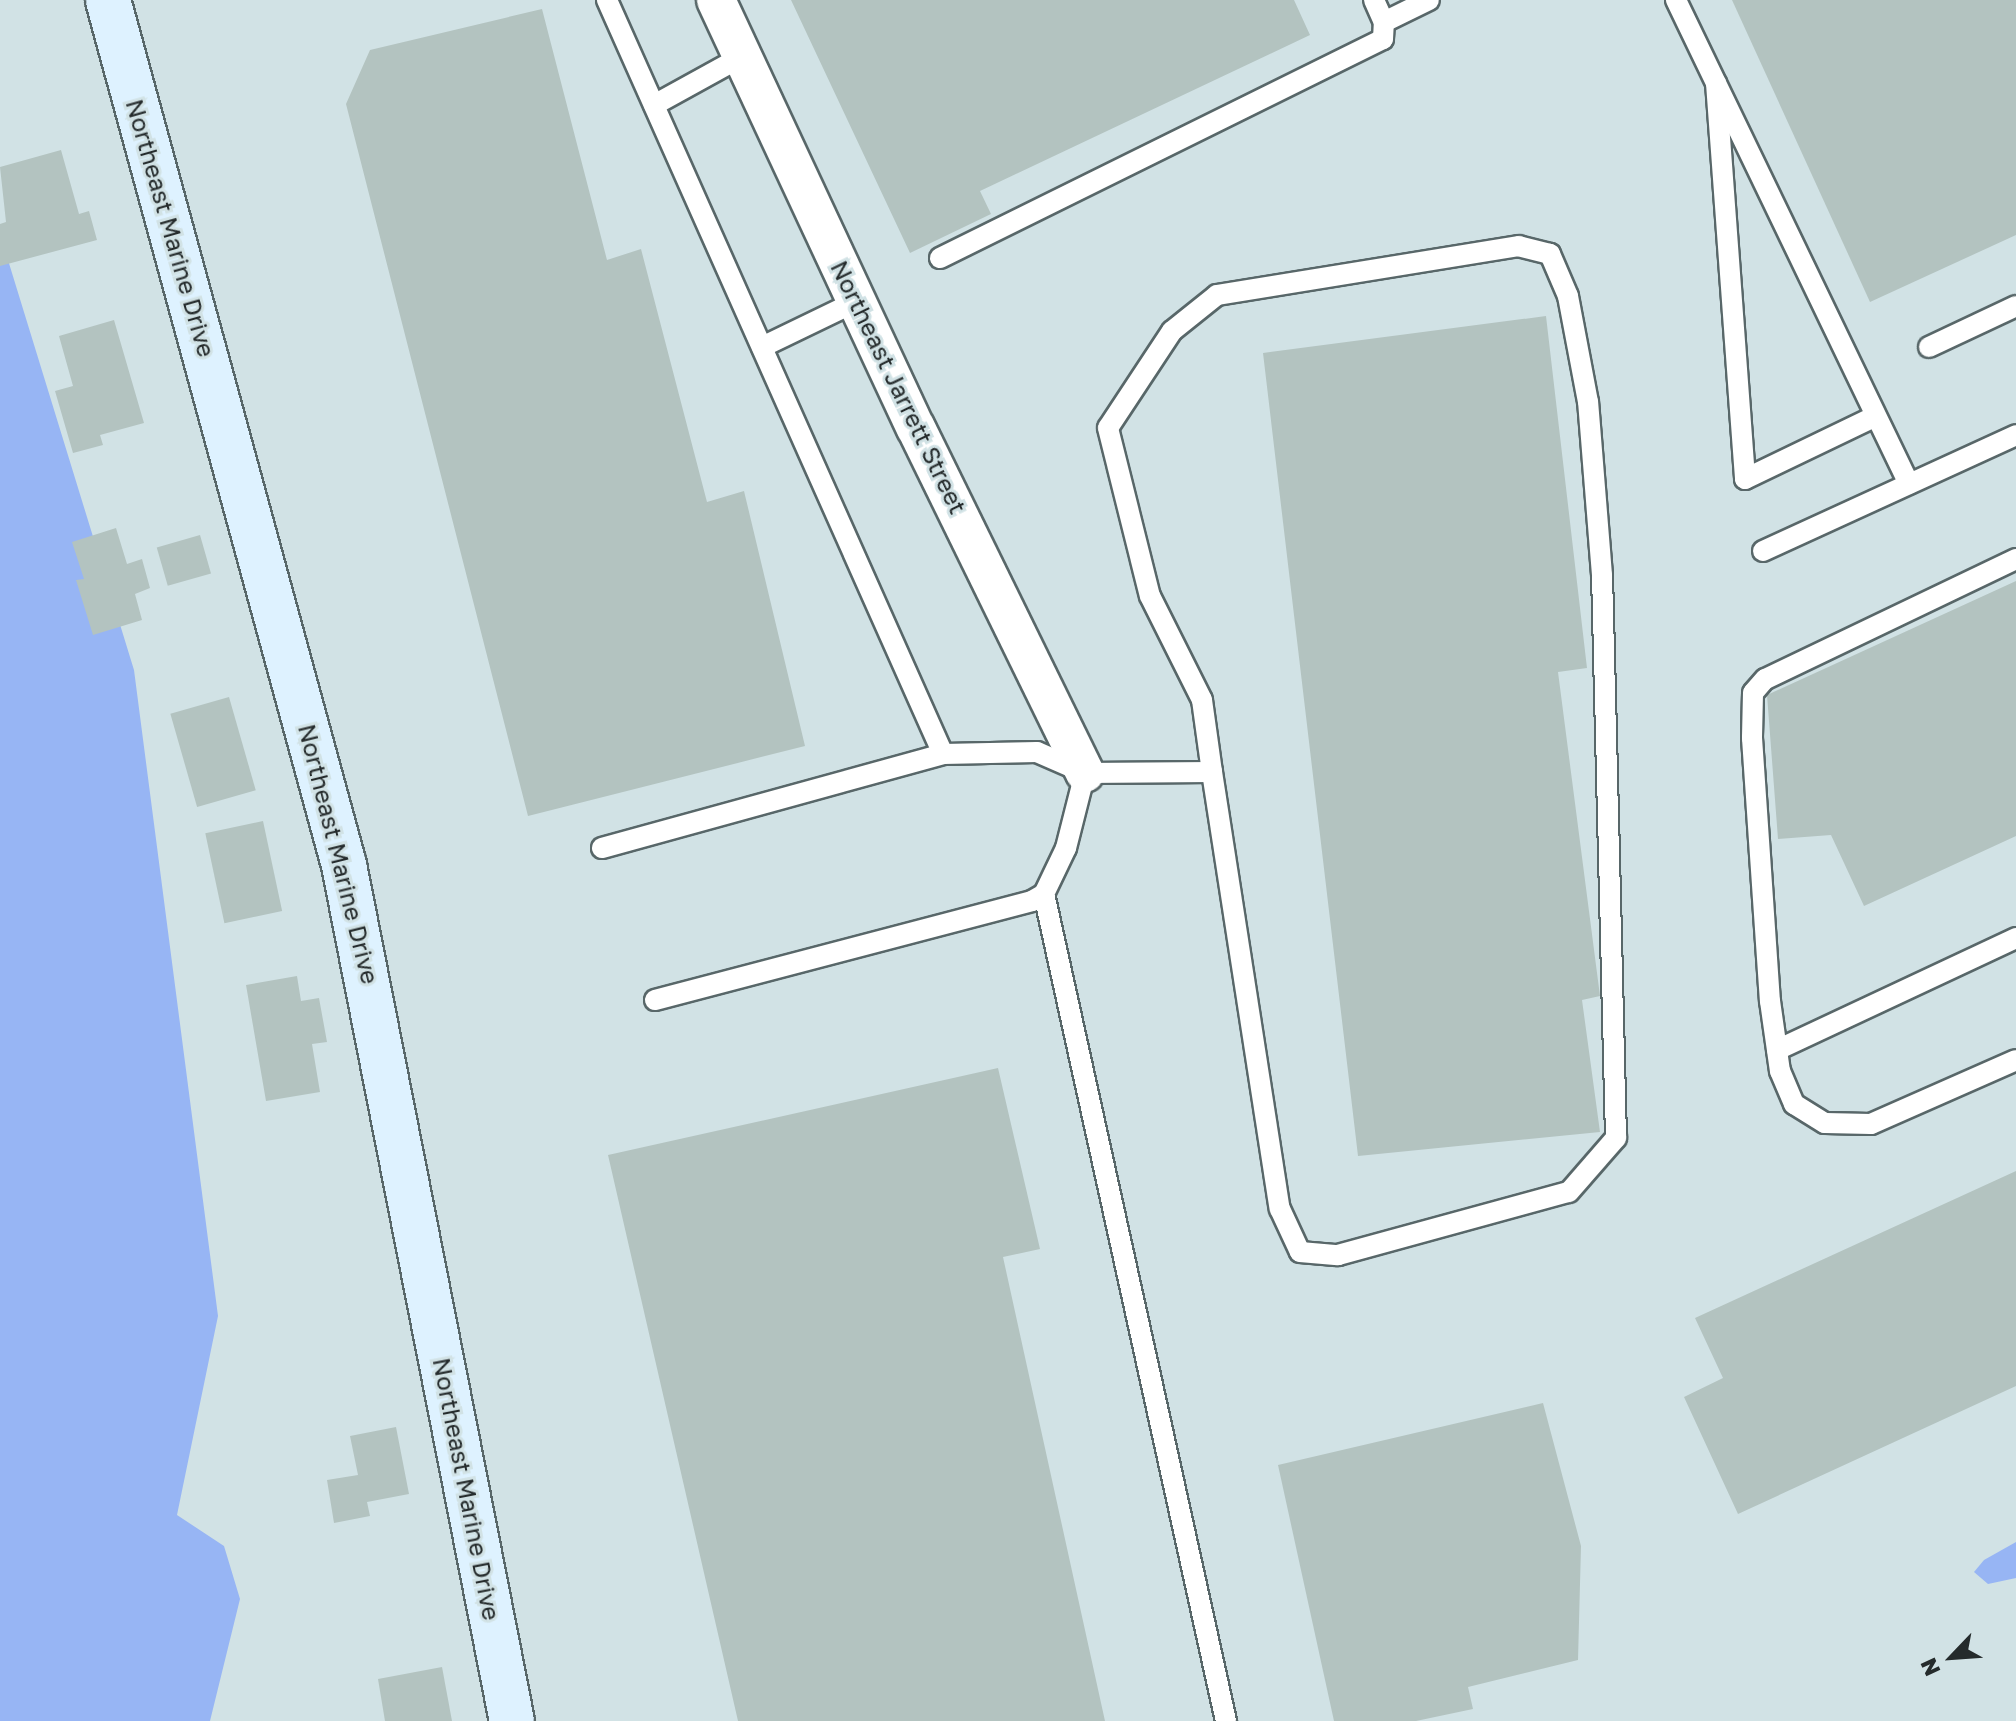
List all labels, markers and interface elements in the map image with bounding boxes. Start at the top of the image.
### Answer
street label: Northeast Marine Drive [120,96,222,360]
street label: Northeast Jarrett Street [825,256,973,518]
street label: Northeast Marine Drive [293,721,385,987]
street label: Northeast Marine Drive [427,1355,507,1623]
north arrow [1912,1617,1992,1697]
text: N [1914,1654,1946,1681]

